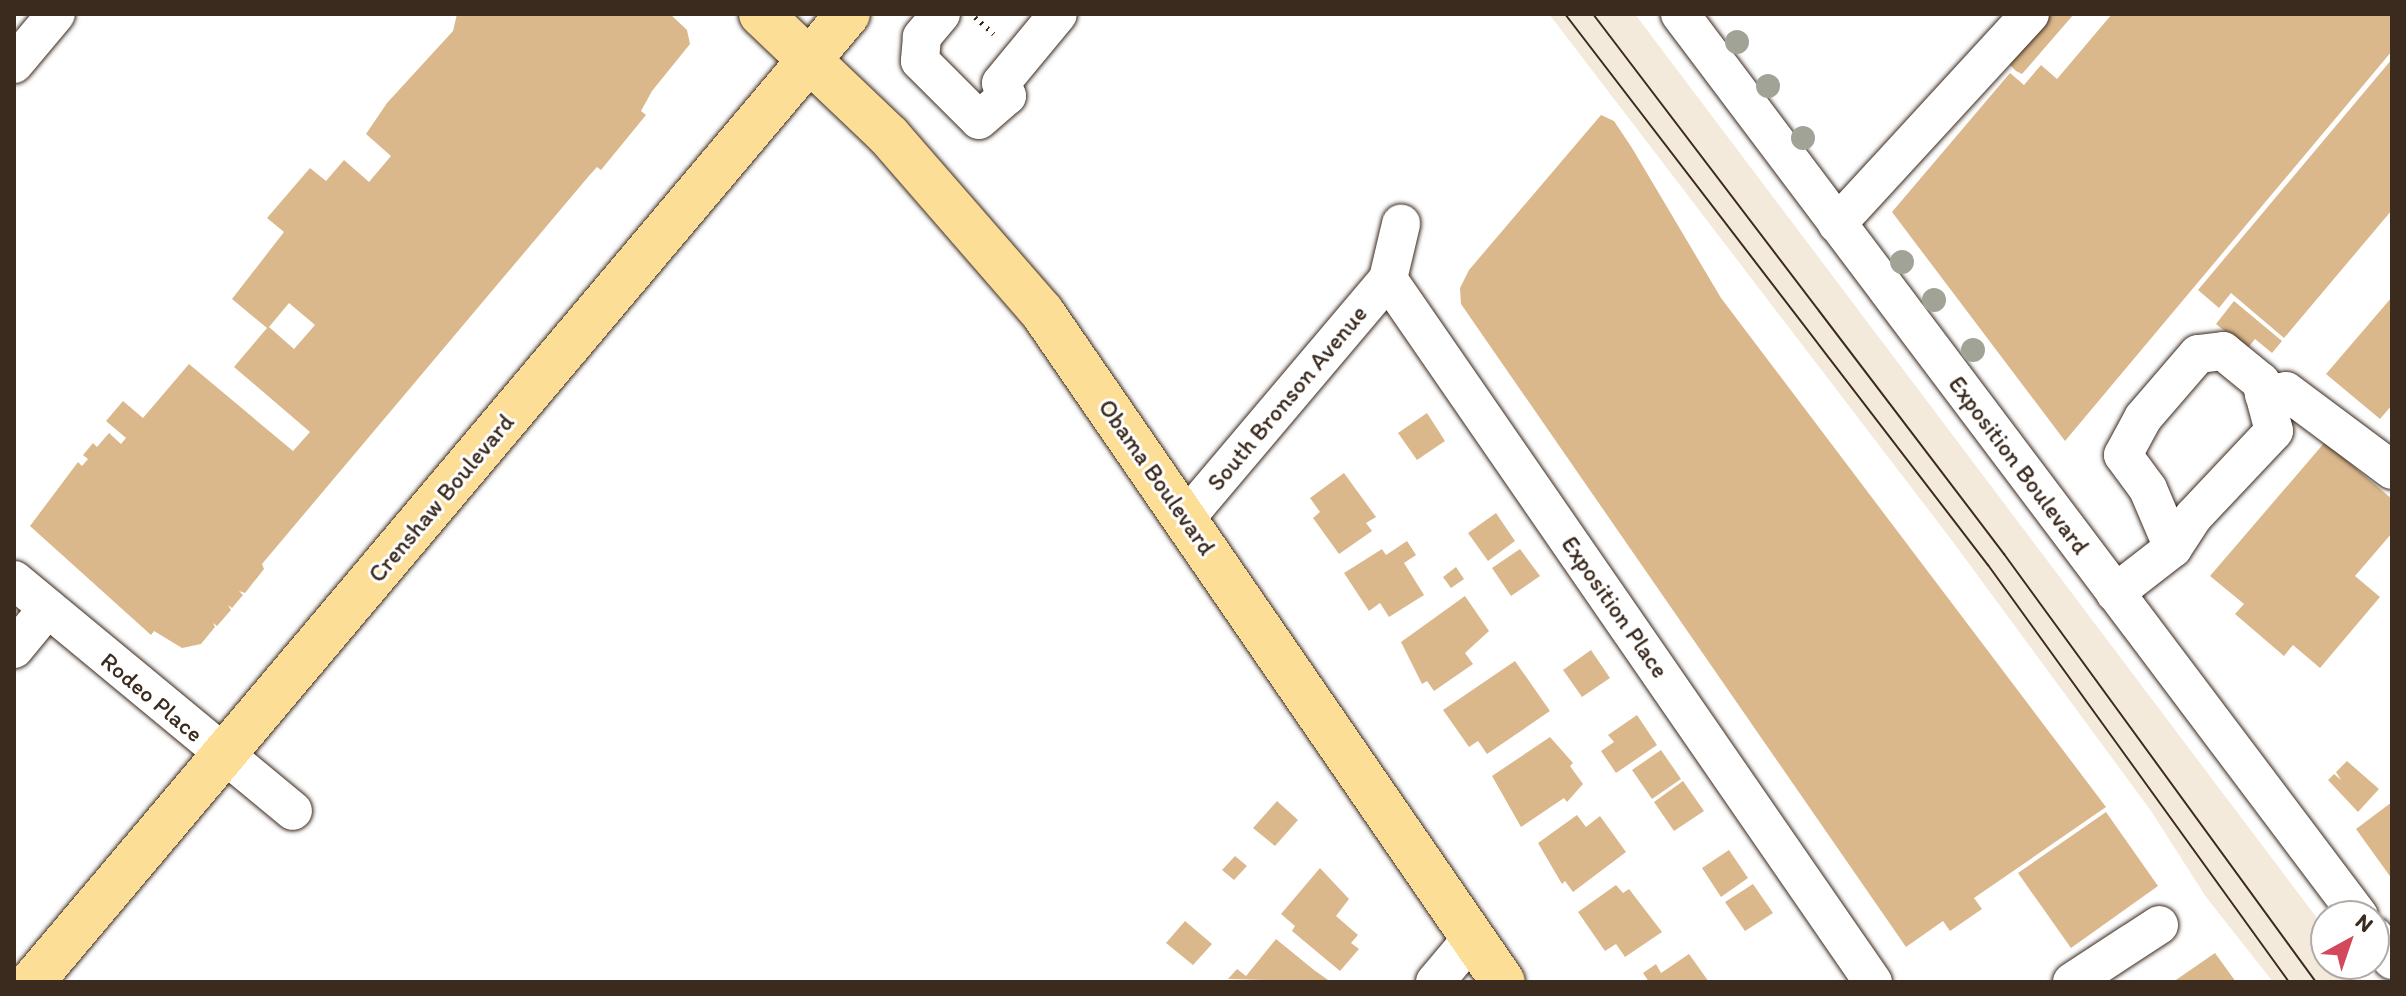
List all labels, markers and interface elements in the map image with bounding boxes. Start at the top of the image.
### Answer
street label: South Bronson Avenue [1201,300,1373,496]
street label: Exposition Boulevard [1942,370,2096,560]
street label: Obama Boulevard [1092,393,1222,561]
street label: Crenshaw Boulevard [362,408,520,588]
street label: Exposition Place [1555,530,1675,684]
street label: Rodeo Place [95,646,209,748]
north arrow [2310,900,2390,980]
text: N [2350,908,2379,938]

